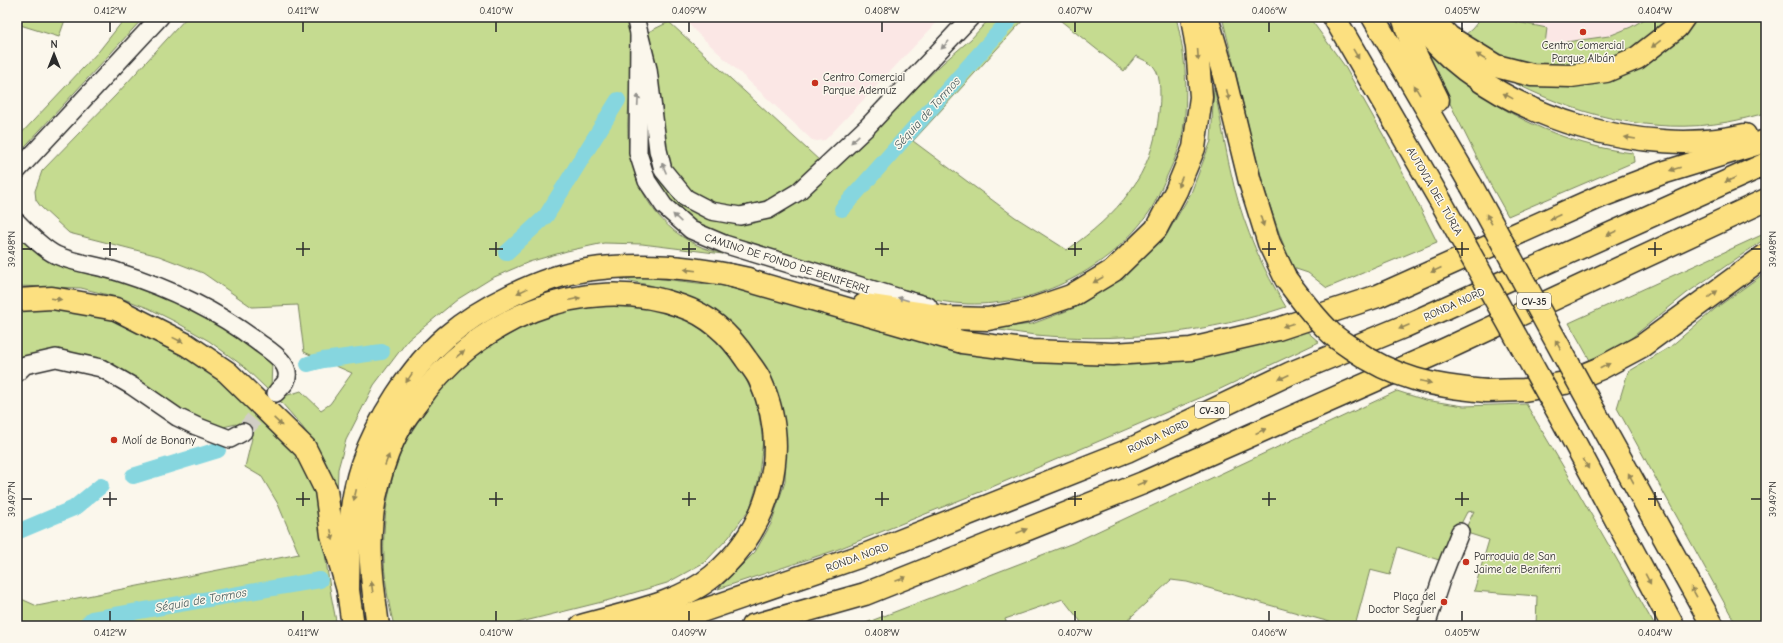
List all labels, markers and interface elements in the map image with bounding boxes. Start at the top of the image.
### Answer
text: 0.412°W [94,5,127,17]
text: 0.411°W [287,5,319,17]
text: 0.410°W [479,5,513,17]
text: 0.409°W [672,5,707,17]
text: 0.408°W [865,5,900,17]
text: 0.407°W [1058,5,1093,17]
text: 0.406°W [1251,5,1287,17]
text: 0.405°W [1444,5,1480,17]
text: 0.404°W [1638,5,1673,17]
marker: Centro Comercial Parque Albán [1578,27,1588,37]
north arrow [34,34,74,74]
text: N [50,38,58,51]
place label: Centro Comercial Parque Albán [1542,39,1624,65]
one-way arrow [1650,39,1661,48]
one-way arrow [940,40,949,50]
one-way arrow [1352,48,1359,60]
one-way arrow [1195,49,1201,62]
one-way arrow [1475,54,1487,61]
place label: Centro Comercial Parque Ademuz [823,71,905,97]
water label: Séquia de Tormos [891,74,963,152]
marker: Centro Comercial Parque Ademuz [810,78,820,88]
one-way arrow [1413,84,1420,96]
one-way arrow [1226,89,1232,101]
one-way arrow [1502,93,1514,100]
one-way arrow [635,94,642,106]
one-way arrow [850,134,860,144]
one-way arrow [1624,135,1637,141]
street label: AUTOVIA DEL TÚRIA [1404,144,1466,238]
one-way arrow [661,162,667,173]
one-way arrow [1669,166,1681,172]
one-way arrow [1177,177,1183,188]
one-way arrow [1725,177,1736,183]
one-way arrow [671,213,682,222]
one-way arrow [1486,213,1493,225]
one-way arrow [1259,215,1265,227]
one-way arrow [1548,215,1560,221]
text: 39.498°N [6,231,18,267]
street label: CAMINO DE FONDO DE BENIFERRI [703,231,871,296]
one-way arrow [1605,231,1617,237]
text: 39.498°N [1767,231,1779,267]
one-way arrow [684,267,696,273]
one-way arrow [1430,267,1441,273]
one-way arrow [1092,276,1104,283]
street label: RONDA NORD [1422,285,1487,324]
one-way arrow [516,288,528,294]
one-way arrow [1707,290,1718,298]
road number: CV-35 [1517,293,1551,309]
one-way arrow [569,295,581,301]
one-way arrow [50,296,62,302]
one-way arrow [896,296,908,302]
one-way arrow [1282,323,1294,329]
one-way arrow [1398,324,1409,330]
one-way arrow [172,337,183,343]
one-way arrow [1555,339,1562,351]
one-way arrow [454,350,465,359]
one-way arrow [1599,363,1611,369]
one-way arrow [405,372,413,383]
one-way arrow [1278,374,1289,380]
one-way arrow [1420,380,1432,386]
road number: CV-30 [1195,402,1229,418]
one-way arrow [273,417,283,427]
street label: RONDA NORD [1126,417,1191,456]
one-way arrow [1256,427,1268,433]
place label: Molí de Bonany [122,434,196,447]
marker: Molí de Bonany [109,435,119,445]
one-way arrow [384,453,390,465]
one-way arrow [1583,459,1590,470]
one-way arrow [1628,472,1635,484]
one-way arrow [1137,480,1149,486]
text: 39.497°N [6,481,18,517]
text: 39.497°N [1767,481,1779,517]
one-way arrow [352,488,358,501]
one-way arrow [1016,528,1028,534]
one-way arrow [330,529,336,541]
street label: RONDA NORD [824,540,890,575]
place label: Parroquia de San Jaime de Beniferri [1474,550,1561,576]
marker: Parroquia de San Jaime de Beniferri [1461,557,1471,567]
one-way arrow [1645,573,1651,585]
one-way arrow [895,576,907,582]
one-way arrow [369,581,375,593]
water label: Séquia de Tormos [154,585,248,615]
one-way arrow [1691,586,1698,598]
place label: Plaça del Doctor Seguer [1368,590,1437,616]
marker: Plaça del Doctor Seguer [1439,597,1449,607]
text: 0.412°W [94,627,127,639]
text: 0.411°W [287,627,319,639]
text: 0.410°W [479,627,513,639]
text: 0.409°W [672,627,707,639]
text: 0.408°W [865,627,900,639]
text: 0.407°W [1058,627,1093,639]
text: 0.406°W [1251,627,1287,639]
text: 0.405°W [1444,627,1480,639]
text: 0.404°W [1638,627,1673,639]

